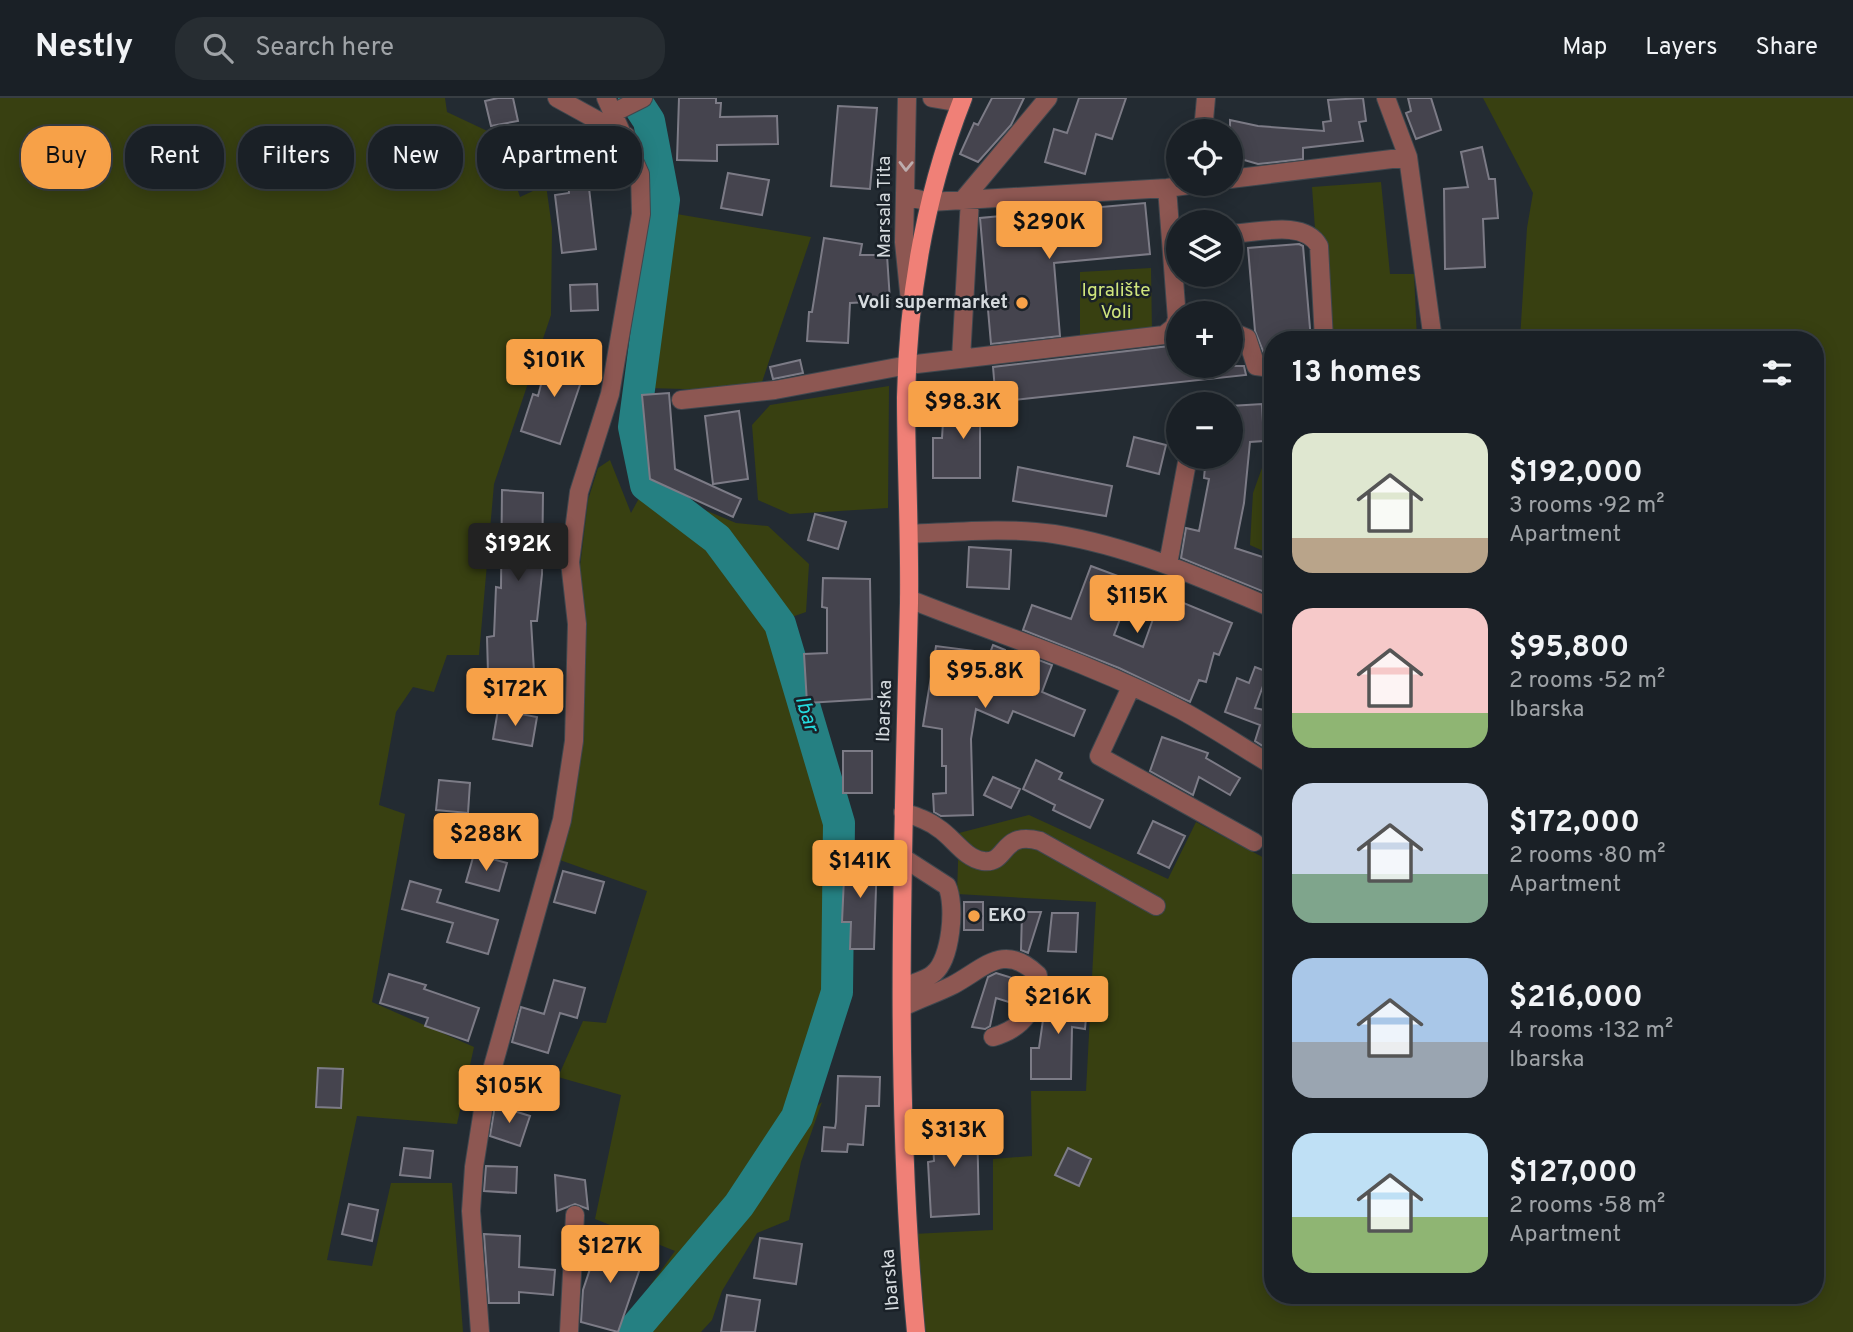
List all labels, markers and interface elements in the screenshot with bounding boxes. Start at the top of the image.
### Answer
search box [175,17,665,80]
text: Nestly [35,27,133,69]
icon: search [199,29,237,67]
text: Search here [255,32,394,65]
text: Map [1562,33,1607,63]
text: Layers [1645,33,1717,63]
text: Share [1755,33,1818,63]
map controls [1166,119,1243,469]
button: locate [1166,119,1243,196]
chip: Buy [21,126,111,189]
chip: Rent [125,126,224,189]
chip: Filters [238,126,354,189]
chip: New [368,126,463,189]
chip: Apartment [477,126,642,189]
street label: Marsala Tita [873,156,897,258]
one-way arrow [898,161,913,172]
pin: $290K [1000,202,1098,261]
text: $290K [1012,209,1086,238]
button: layers [1166,210,1243,287]
park label: Igralište Voli [1082,279,1151,325]
place label: Voli supermarket [857,291,1008,315]
marker: Voli supermarket [1014,295,1030,311]
button: + [1166,301,1243,378]
pin: $101K [505,340,603,399]
text: $101K [522,347,586,376]
icon: filters [1758,354,1796,392]
text: 13 homes [1292,355,1422,392]
pin: $98.3K [906,382,1020,441]
text: $98.3K [924,389,1002,418]
button: − [1166,392,1243,469]
text: $192,000 [1509,455,1643,492]
icon: home [1348,461,1432,545]
text: 3 rooms · 92 m² [1509,492,1665,521]
text: Apartment [1509,521,1621,550]
pin: $192K [469,524,567,583]
text: $192K [484,531,552,560]
pin: $115K [1088,575,1186,635]
text: $115K [1106,583,1168,612]
text: $95,800 [1509,630,1629,667]
icon: home [1348,636,1432,720]
pin: $95.8K [928,650,1042,710]
text: $95.8K [946,658,1024,687]
text: 2 rooms · 52 m² [1509,667,1665,696]
pin: $172K [466,668,564,728]
text: $172K [482,676,548,705]
street label: Ibarska [872,679,898,743]
water label: Ibar [788,693,825,737]
text: Ibarska [1509,696,1584,725]
text: $172,000 [1509,805,1640,842]
icon: home [1348,811,1432,895]
pin: $288K [437,814,535,873]
text: $288K [449,821,523,850]
pin: $141K [811,840,909,900]
text: 2 rooms · 80 m² [1509,842,1666,871]
text: $141K [828,848,892,877]
text: Apartment [1509,871,1621,900]
place label: EKO [988,904,1026,928]
marker: EKO [966,908,982,924]
pin: $216K [1009,976,1107,1036]
text: $216,000 [1509,980,1643,1017]
text: $216K [1024,984,1092,1013]
icon: home [1348,986,1432,1070]
text: 4 rooms · 132 m² [1509,1017,1673,1046]
text: Ibarska [1509,1046,1584,1075]
pin: $105K [460,1066,558,1125]
text: $105K [475,1073,543,1102]
pin: $313K [905,1110,1003,1169]
text: $313K [921,1117,987,1146]
text: $127,000 [1509,1155,1638,1192]
icon: home [1348,1161,1432,1245]
text: 2 rooms · 58 m² [1509,1192,1665,1221]
text: Apartment [1509,1221,1621,1250]
pin: $127K [561,1226,659,1285]
text: $127K [577,1233,643,1262]
street label: Ibarska [876,1248,906,1312]

